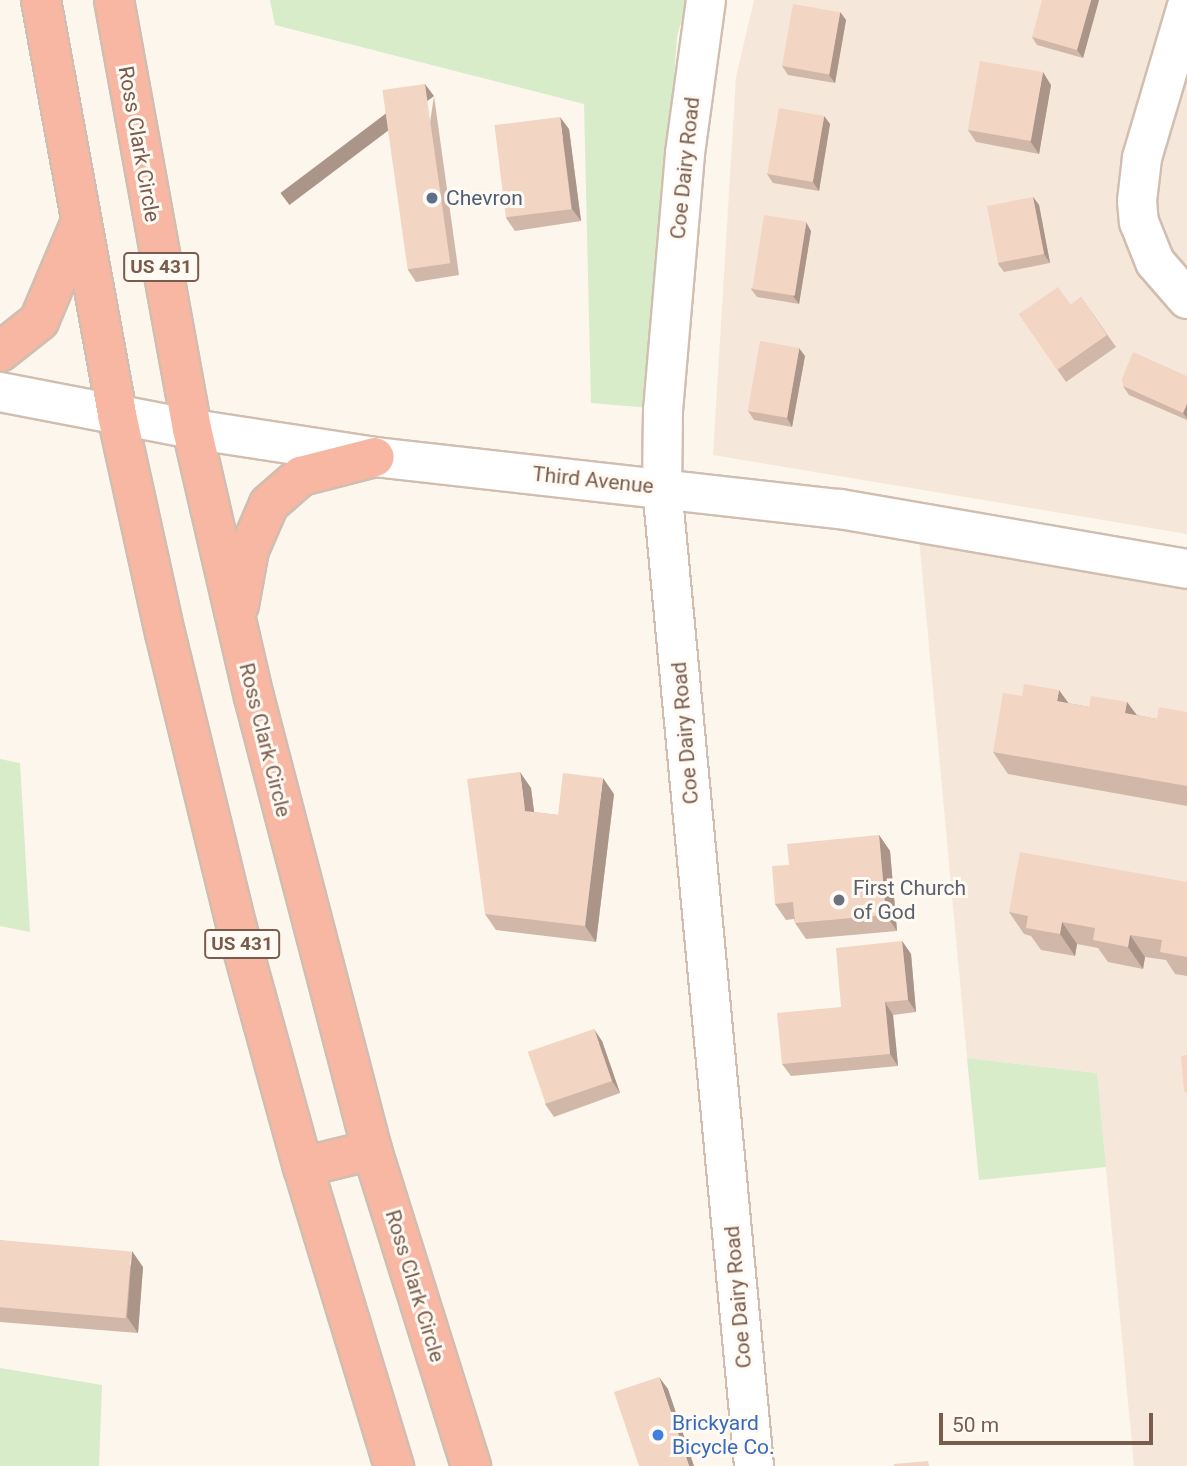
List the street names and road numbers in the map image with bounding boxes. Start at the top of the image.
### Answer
street label: Ross Clark Circle [113,64,165,224]
street label: Coe Dairy Road [665,96,705,240]
road number: US 431 [122,252,200,282]
street label: Third Avenue [531,461,655,499]
street label: Ross Clark Circle [234,660,296,820]
street label: Coe Dairy Road [666,661,704,805]
road number: US 431 [204,928,280,960]
street label: Ross Clark Circle [380,1207,450,1365]
street label: Coe Dairy Road [719,1225,757,1369]

